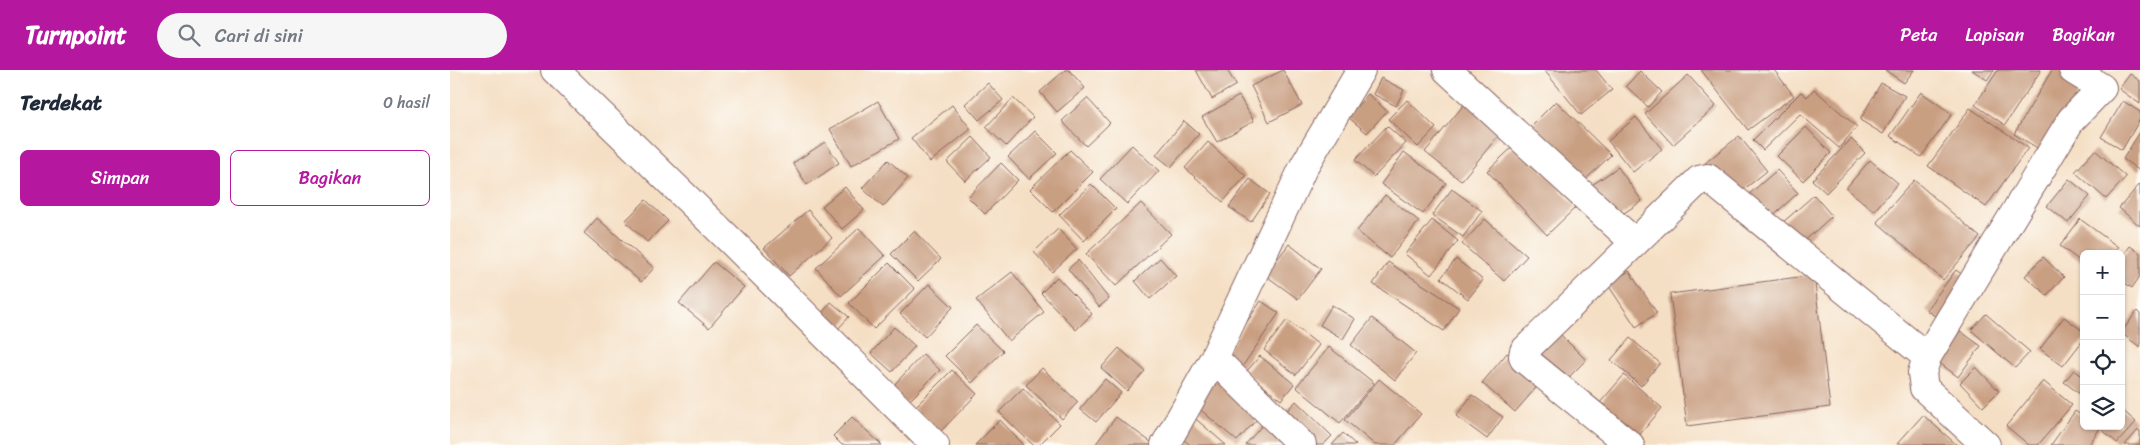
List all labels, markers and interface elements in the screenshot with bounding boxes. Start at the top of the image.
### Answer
search box [157,13,507,58]
text: Turnpoint [25,14,127,56]
text: Cari di sini [215,19,303,52]
text: Peta [1900,19,1937,51]
text: Lapisan [1965,19,2024,51]
text: Bagikan [2052,19,2115,51]
icon: search [175,21,203,49]
text: Terdekat [20,84,102,122]
text: 0 hasil [383,88,430,117]
button: Simpan [20,150,220,206]
button: Bagikan [230,150,430,206]
map controls [2080,250,2125,430]
button: + [2080,250,2125,295]
button: − [2080,295,2125,340]
button: locate [2080,340,2125,385]
button: layers [2080,385,2125,430]

